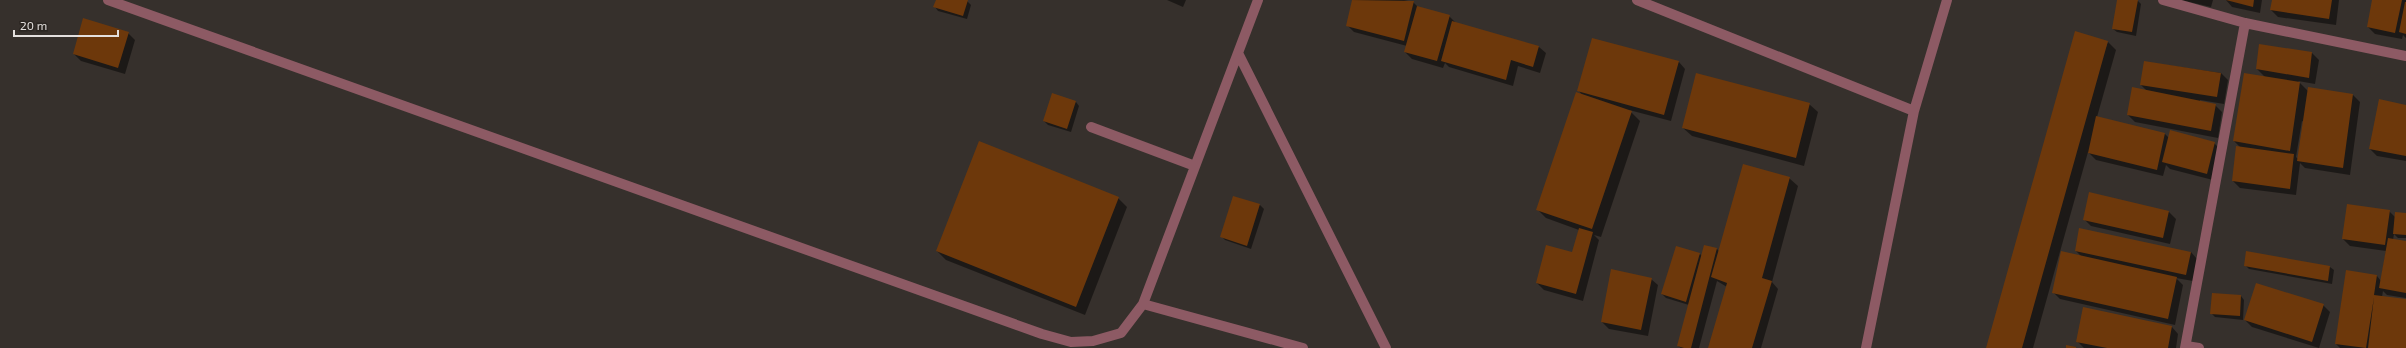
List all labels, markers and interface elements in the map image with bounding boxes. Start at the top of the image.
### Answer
scale bar [14,12,118,38]
text: 20 m [20,18,47,32]

